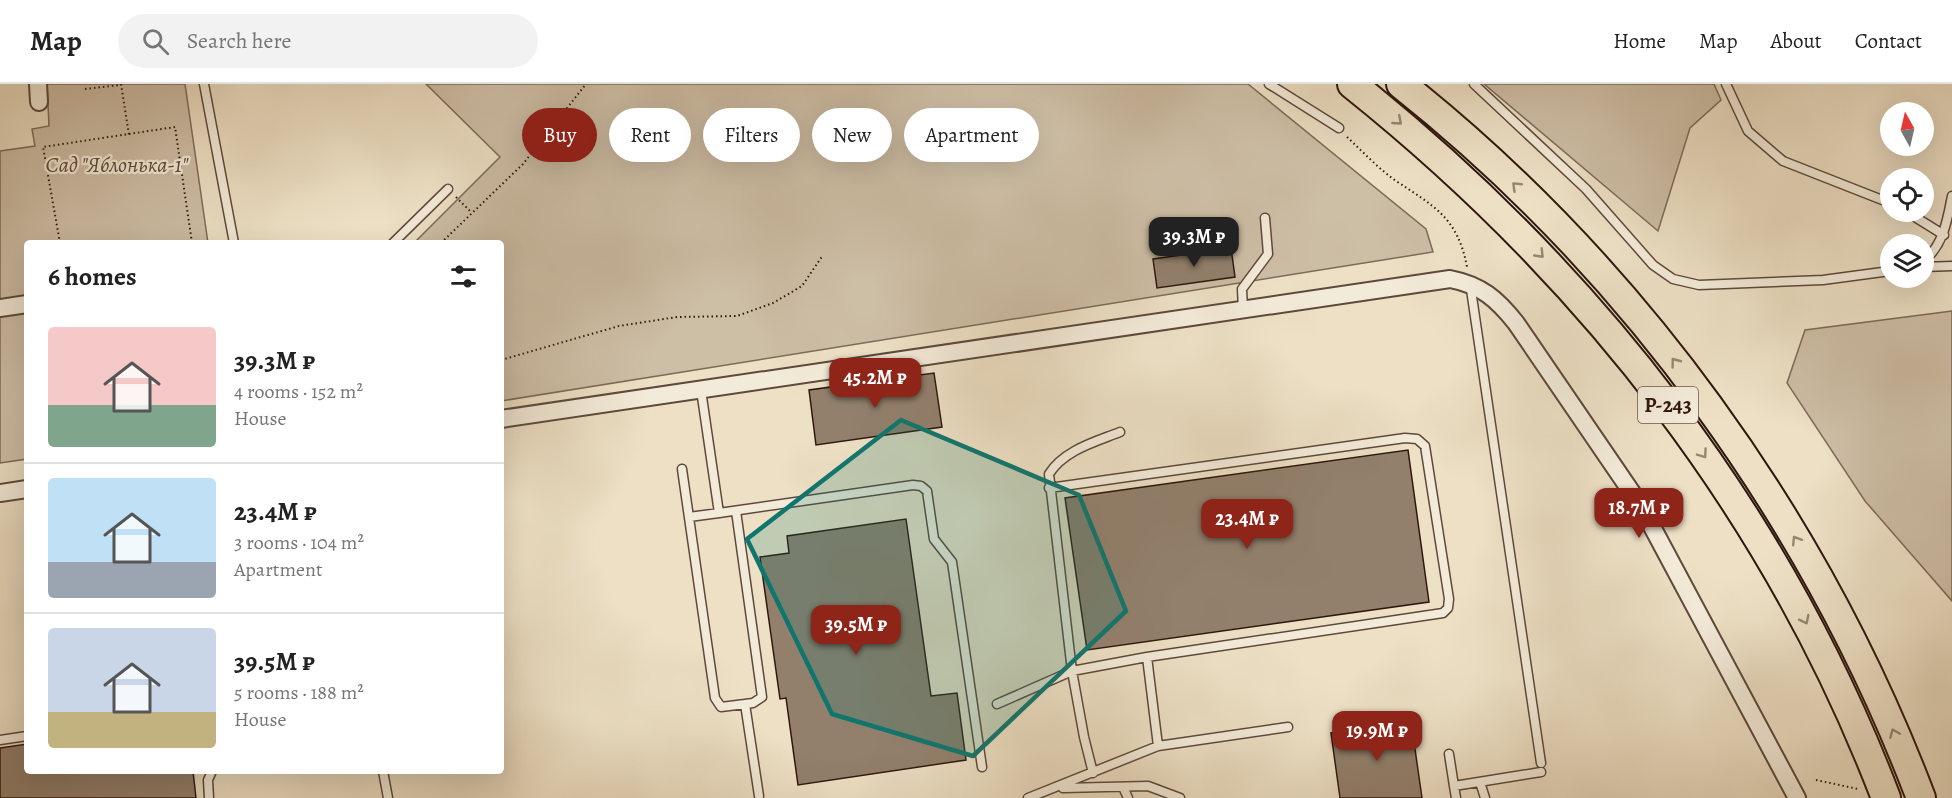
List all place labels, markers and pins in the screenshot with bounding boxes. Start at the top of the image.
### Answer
pin: 39.3M ₽ [1139,217,1249,268]
pin: 45.2M ₽ [820,358,930,409]
pin: 18.7M ₽ [1584,488,1694,539]
pin: 23.4M ₽ [1192,499,1302,550]
pin: 39.5M ₽ [801,605,911,656]
pin: 19.9M ₽ [1322,711,1432,762]

